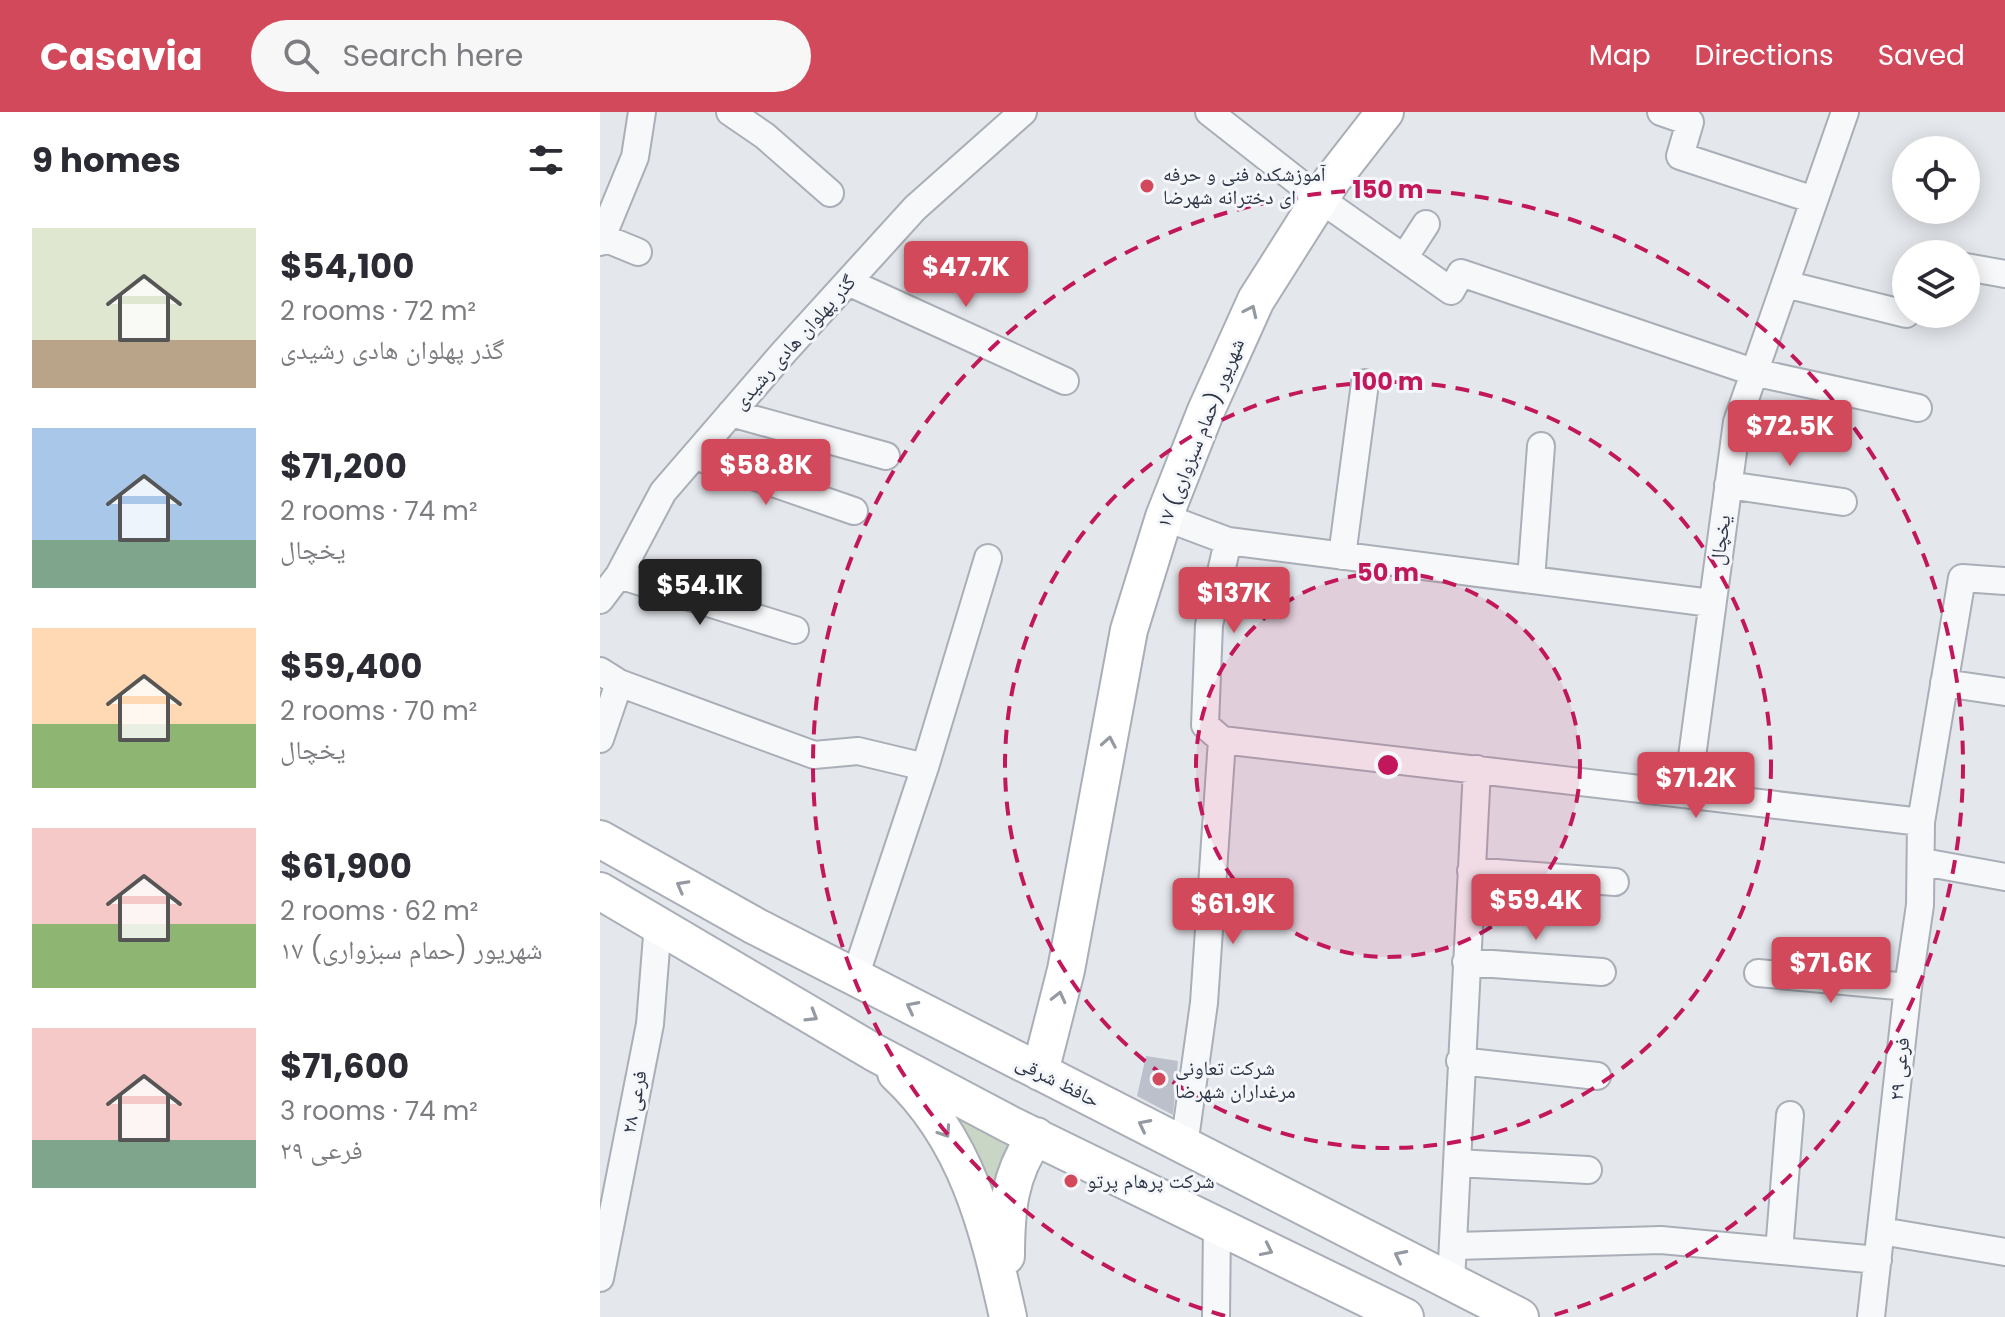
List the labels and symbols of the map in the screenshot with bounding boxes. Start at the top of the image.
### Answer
place label: آموزشکده فنی و حرفه ای دخترانه شهرضا [1163,160,1326,211]
text: 150 m [1353,173,1423,206]
marker: آموزشکده فنی و حرفه ای دخترانه شهرضا [1138,177,1156,195]
pin: $47.7K [901,241,1031,309]
street label: گذر پهلوان هادی رشیدی [726,268,862,415]
one-way arrow [1241,304,1257,319]
street label: ۱۷ شهریور (حمام سبزواری) [1149,334,1251,532]
text: 100 m [1353,365,1423,398]
pin: $72.5K [1725,400,1855,468]
pin: $58.8K [701,439,831,507]
street label: یخچال [1703,513,1737,567]
text: 50 m [1357,556,1419,589]
pin: $54.1K [635,559,765,627]
pin: $137K [1178,567,1290,635]
one-way arrow [1100,735,1117,748]
centre of rings [1374,751,1402,779]
pin: $71.2K [1631,752,1761,820]
pin: $59.4K [1471,874,1601,942]
pin: $61.9K [1168,878,1298,946]
one-way arrow [676,880,691,895]
pin: $71.6K [1766,937,1896,1005]
one-way arrow [1050,990,1067,1004]
one-way arrow [906,1001,921,1017]
one-way arrow [803,1006,818,1021]
street label: فرعی ۲۹ [1882,1036,1916,1102]
street label: حافظ شرقی [1011,1048,1105,1114]
place label: شرکت تعاونی مرغداران شهرضا [1175,1054,1296,1105]
street label: فرعی ۲۸ [614,1068,654,1136]
marker: شرکت تعاونی مرغداران شهرضا [1150,1070,1168,1088]
one-way arrow [1137,1120,1152,1135]
one-way arrow [935,1123,950,1138]
place label: شرکت پرهام پرتو [1087,1167,1215,1195]
marker: شرکت پرهام پرتو [1062,1172,1080,1190]
one-way arrow [1259,1240,1273,1256]
one-way arrow [1394,1251,1409,1266]

